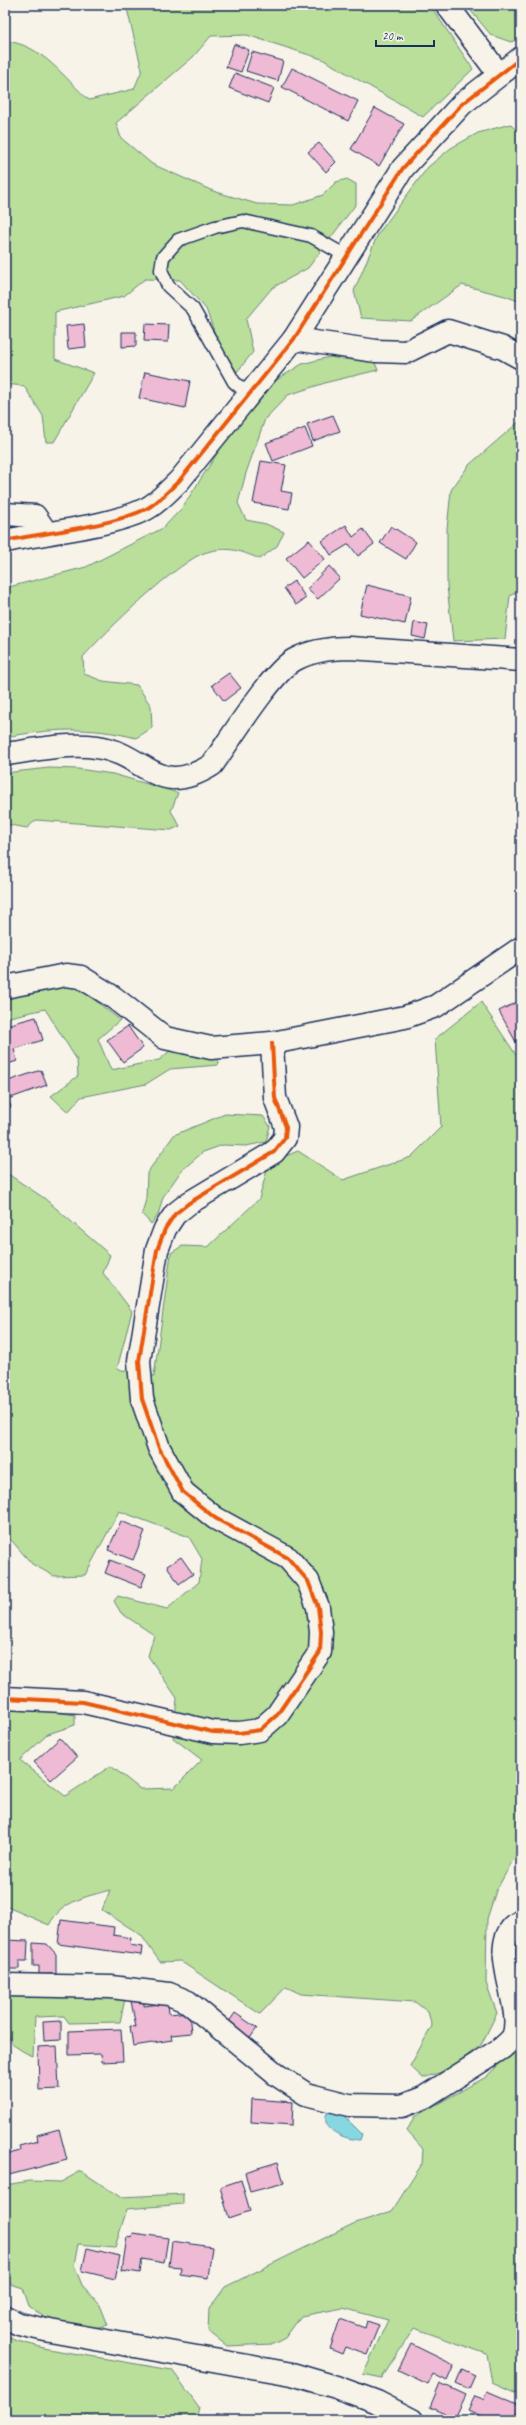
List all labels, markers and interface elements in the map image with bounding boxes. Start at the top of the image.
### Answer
scale bar [376,22,434,48]
text: 20 m [382,28,404,44]

